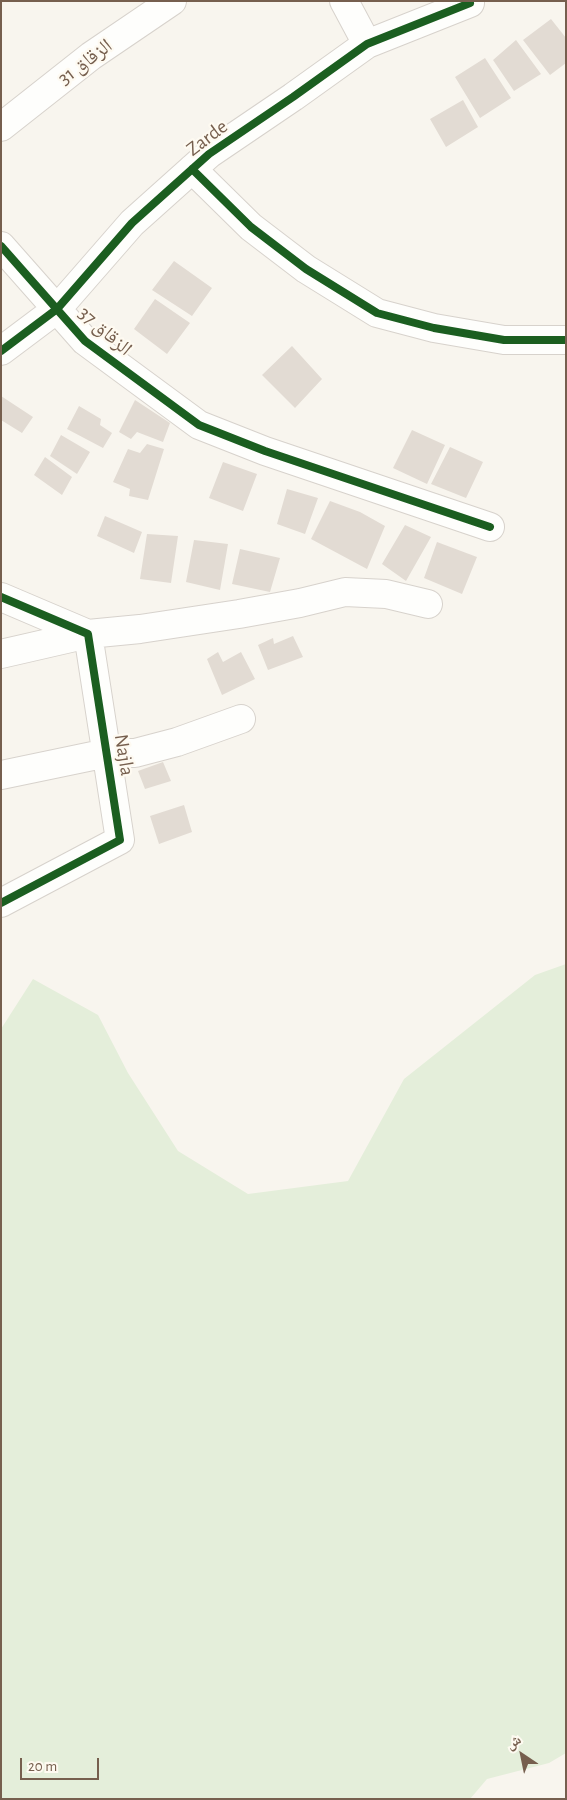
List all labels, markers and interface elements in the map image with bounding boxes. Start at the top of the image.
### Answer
street label: الزقاق 31 [53,34,117,90]
street label: Zarde [182,115,232,161]
street label: الزقاق 37 [73,301,137,361]
street label: Najla [109,732,139,778]
north arrow [497,1730,547,1780]
text: ش [504,1733,524,1753]
scale bar [22,1748,101,1780]
text: 20 m [28,1759,57,1774]

